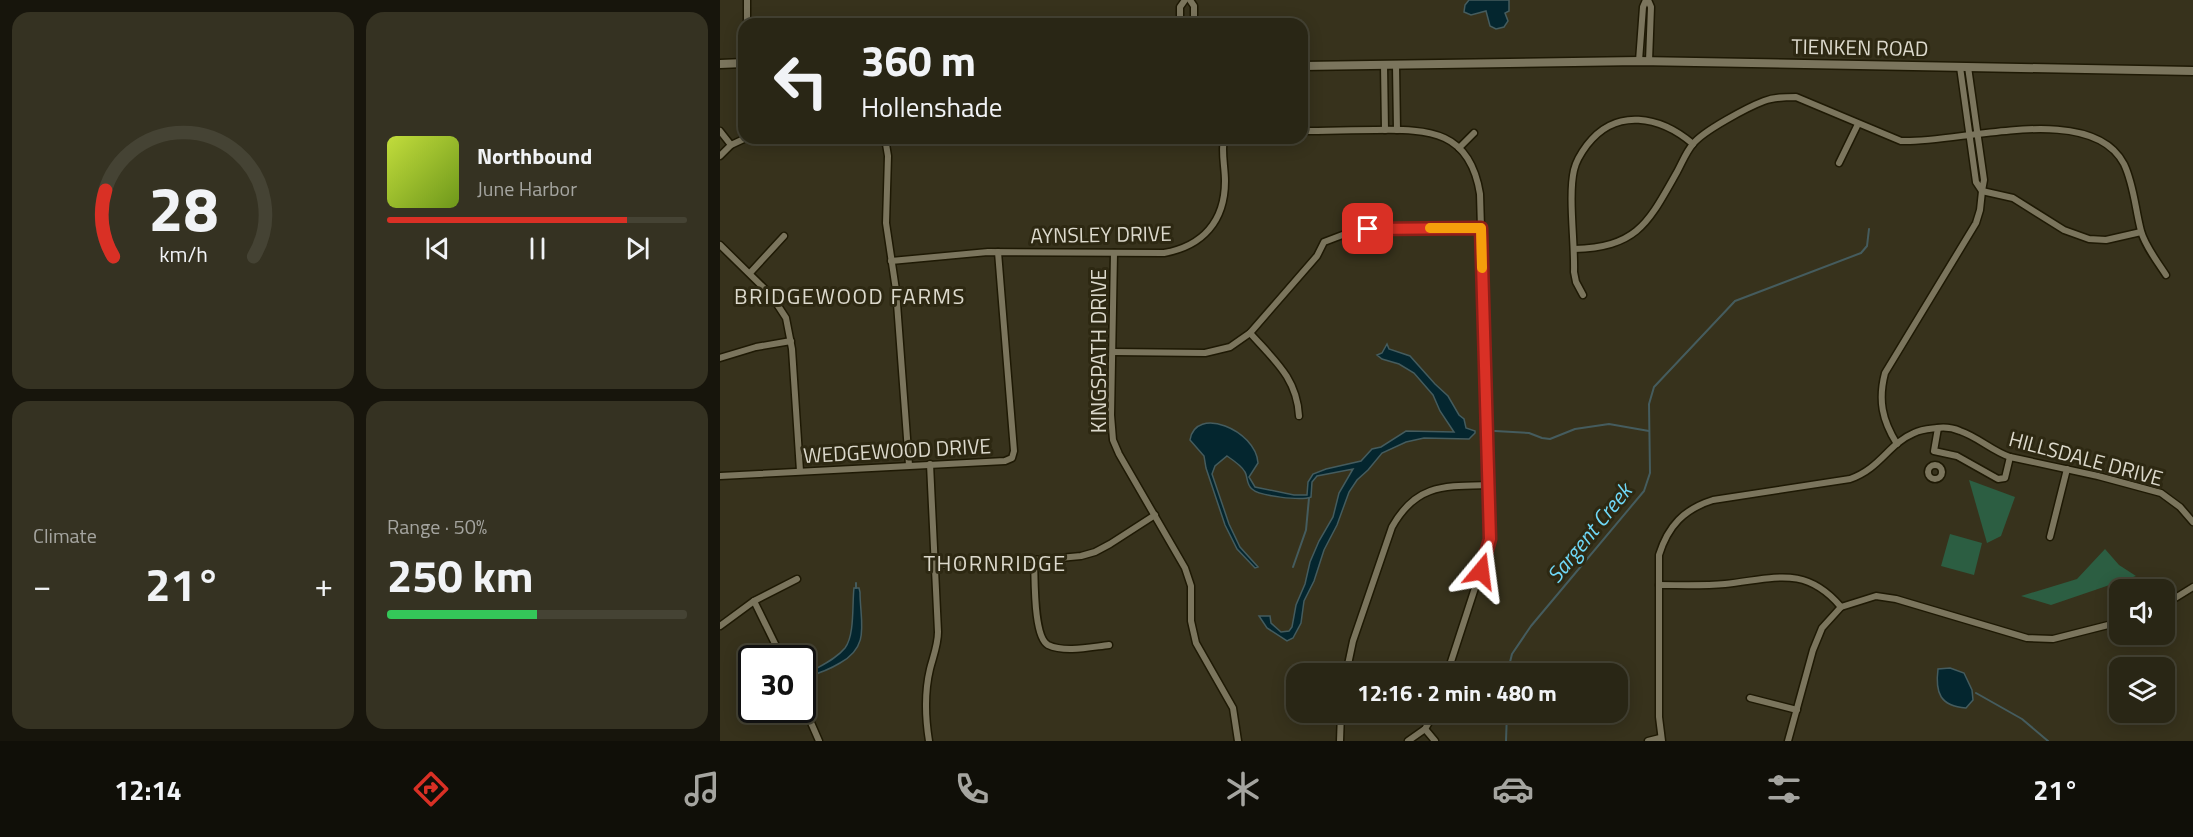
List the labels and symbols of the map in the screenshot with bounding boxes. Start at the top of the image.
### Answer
street label: TIENKEN ROAD [1791,30,1929,64]
pin [1342,203,1393,254]
street label: AYNSLEY DRIVE [1030,217,1172,251]
street label: KINGSPATH DRIVE [1082,269,1114,433]
district label: BRIDGEWOOD FARMS [734,279,966,313]
street label: HILLSDALE DRIVE [2005,422,2167,494]
street label: WEDGEWOOD DRIVE [802,429,992,471]
water label: Sargent Creek [1538,474,1641,590]
position arrow [1449,539,1513,603]
district label: THORNRIDGE [923,546,1067,580]
speed limit sign: 30 [738,645,816,723]

